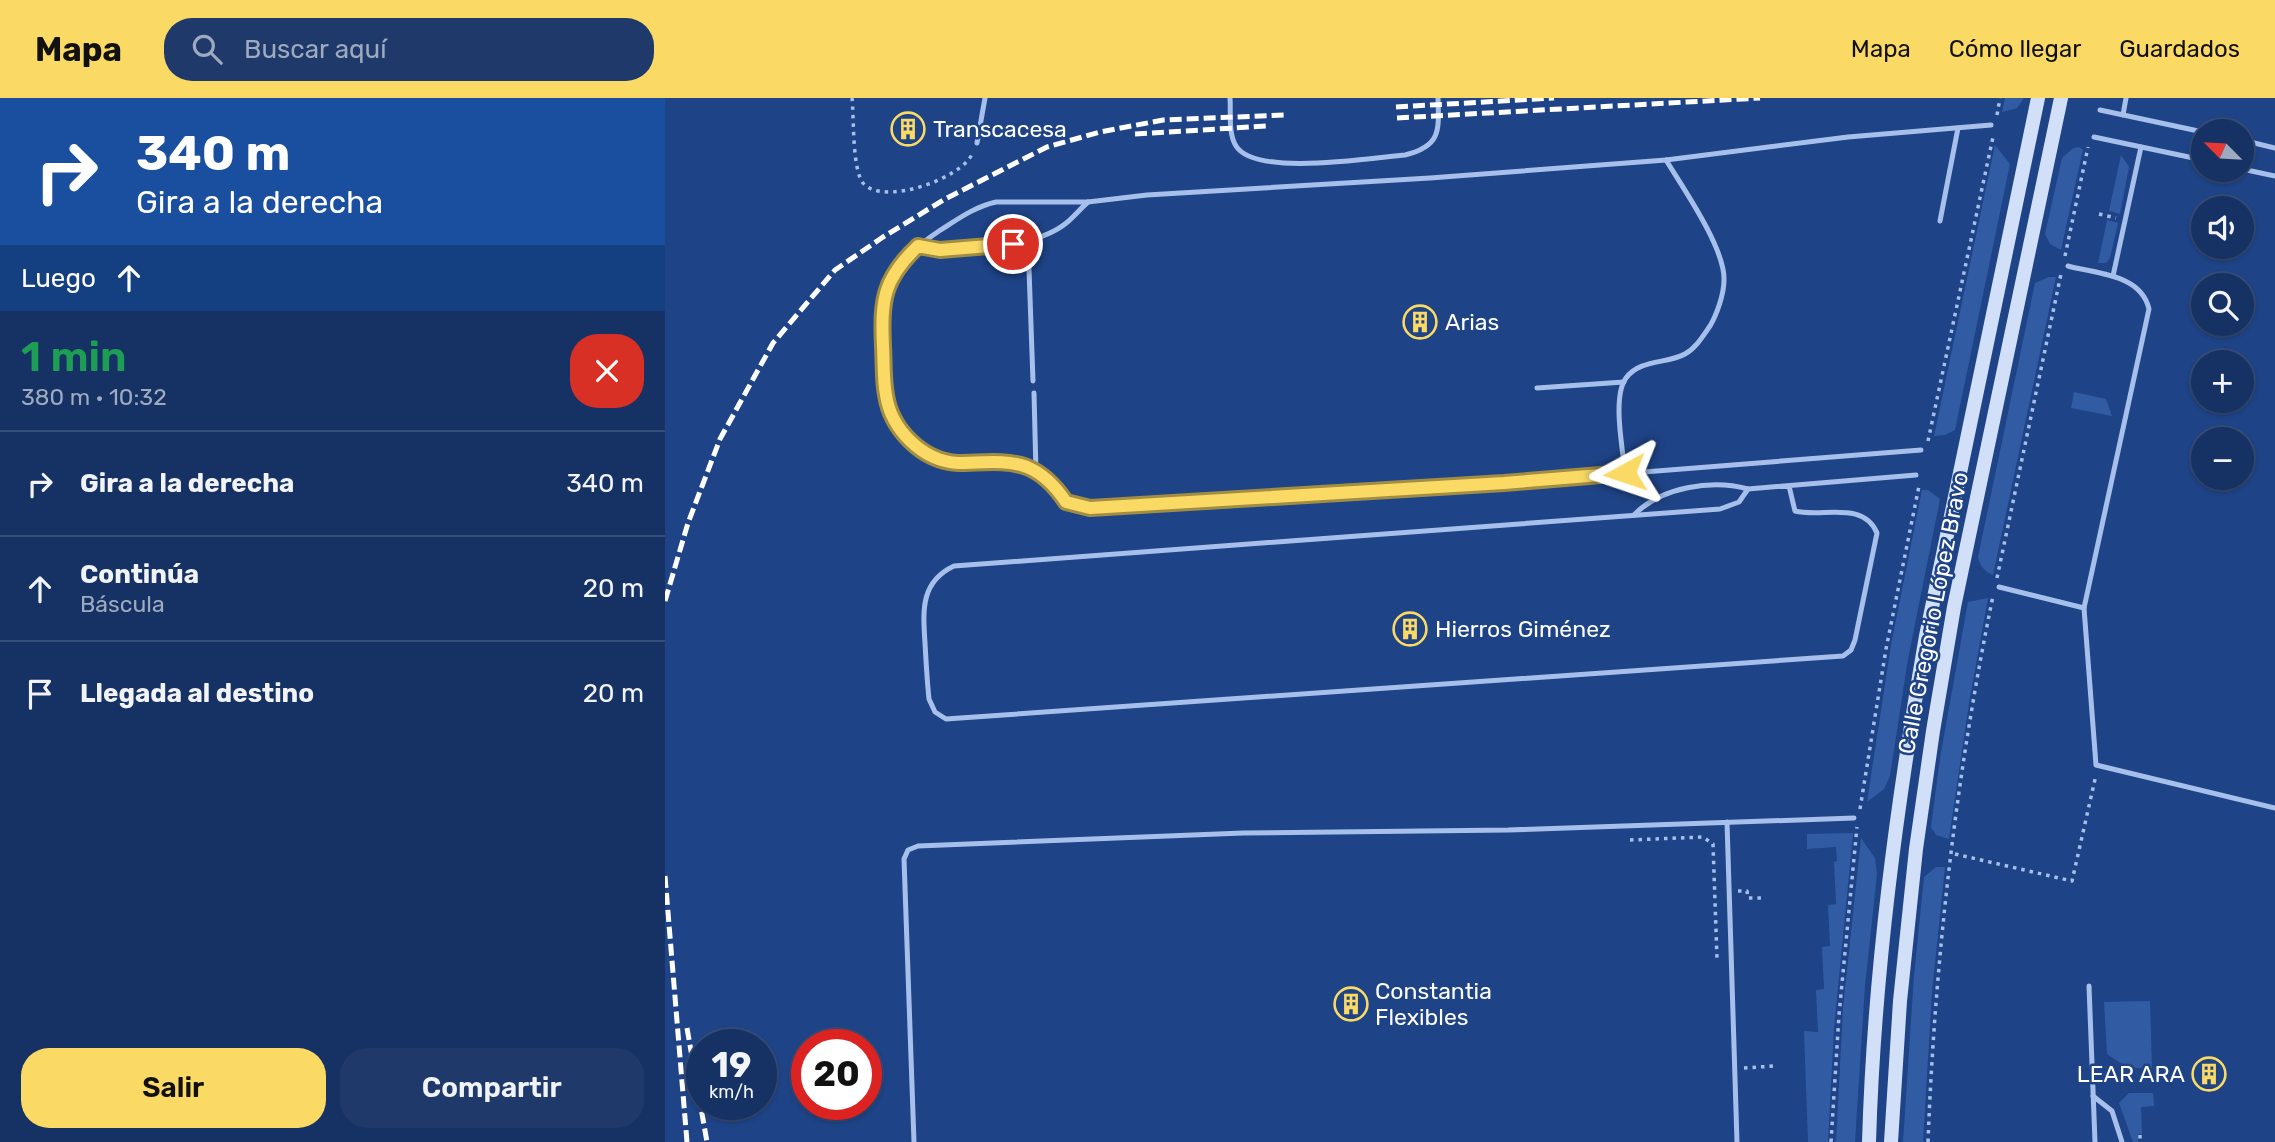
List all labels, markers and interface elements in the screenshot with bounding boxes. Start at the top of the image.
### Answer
search box [164,18,654,81]
text: Mapa [35,30,122,69]
icon: search [188,30,226,68]
text: Buscar aquí [244,34,387,65]
text: Mapa [1851,35,1911,63]
text: Cómo llegar [1949,35,2081,63]
text: Guardados [2119,35,2240,63]
building icon: Transcacesa [889,110,927,148]
place label: Transcacesa [933,115,1067,143]
north arrow [2191,119,2254,182]
map controls [2191,119,2254,490]
text: 340 m [136,124,290,182]
icon: right [21,126,112,217]
text: Gira a la derecha [136,183,383,221]
button: sound [2191,196,2254,259]
pin [983,214,1043,274]
icon: arrive [994,225,1032,263]
icon: ahead [110,259,148,297]
text: Luego [21,263,96,294]
button: search [2191,273,2254,336]
building icon: Arias [1401,303,1439,341]
place label: Arias [1445,308,1499,336]
text: 1 min [21,332,127,382]
button: close [570,334,644,408]
button: + [2191,350,2254,413]
text: 380 m · 10:32 [21,383,167,411]
button: − [2191,427,2254,490]
position arrow [1588,436,1662,510]
icon: right [21,465,59,503]
text: Gira a la derecha [80,468,294,499]
text: 340 m [566,468,644,499]
street label: Calle Gregorio López Bravo [1892,470,1974,756]
text: Continúa [80,559,199,590]
icon: ahead [21,570,59,608]
text: 20 m [583,573,644,604]
text: Báscula [80,590,165,618]
building icon: Hierros Giménez [1391,610,1429,648]
place label: Hierros Giménez [1435,615,1611,643]
icon: arrive [21,675,59,713]
text: Llegada al destino [80,678,314,709]
text: 20 m [583,678,644,709]
place label: Constantia Flexibles [1375,977,1492,1031]
building icon: Constantia Flexibles [1332,985,1370,1023]
speed limit sign: 20 [791,1029,882,1120]
text: 19 [712,1044,751,1086]
button: Salir [21,1048,326,1128]
button: Compartir [340,1048,644,1128]
building icon: LEAR ARA [2190,1055,2228,1093]
place label: LEAR ARA [2077,1060,2185,1088]
text: km/h [709,1081,754,1103]

